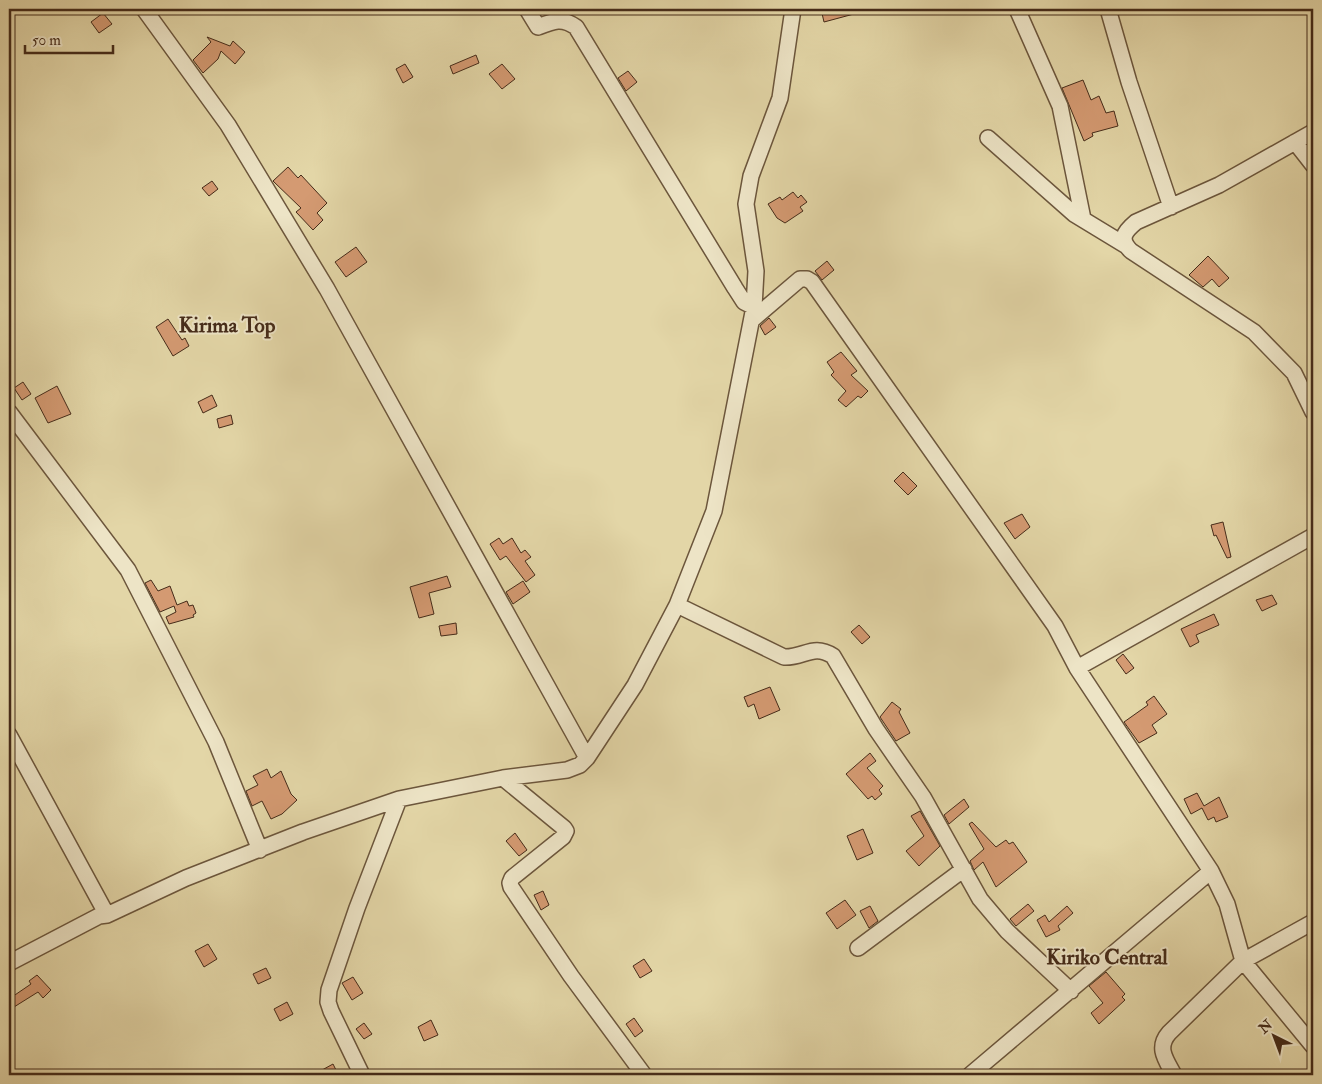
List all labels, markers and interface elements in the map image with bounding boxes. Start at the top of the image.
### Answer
scale bar [25,22,112,54]
text: 50 m [32,31,61,50]
district label: Kirima Top [179,312,276,339]
district label: Kiriko Central [1046,944,1168,971]
north arrow [1250,1012,1300,1062]
text: N [1255,1016,1276,1038]

